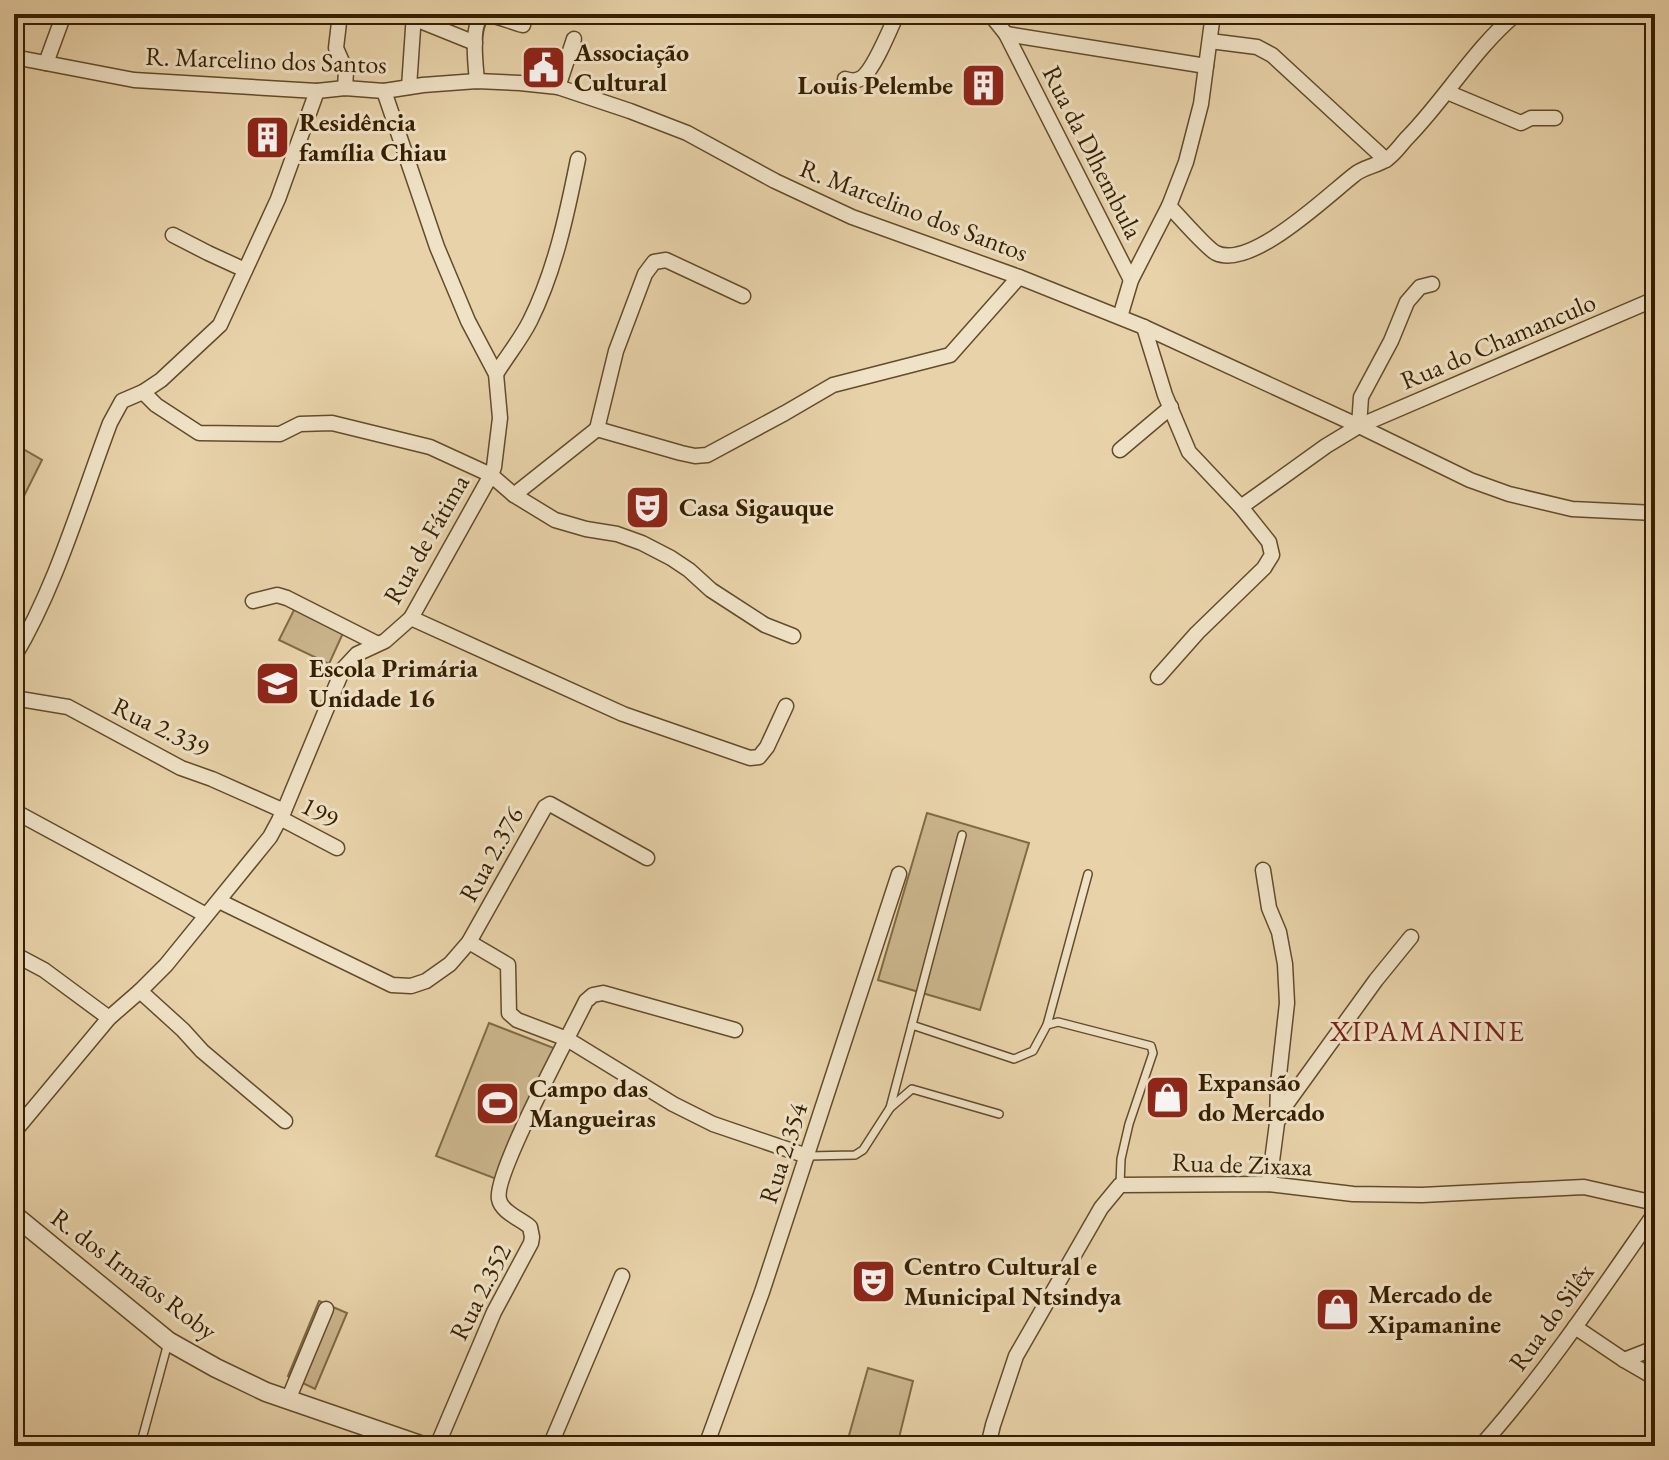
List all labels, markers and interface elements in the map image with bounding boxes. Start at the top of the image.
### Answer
place label: Associação Cultural [573,35,689,99]
street label: R. Marcelino dos Santos [145,39,387,81]
public building icon: Associação Cultural [519,43,567,91]
street label: Rua da Dlhembula [1035,60,1152,245]
building icon: Louis Pelembe [960,61,1008,109]
place label: Louis Pelembe [797,68,953,102]
place label: Residência família Chiau [299,105,448,169]
building icon: Residência família Chiau [244,113,292,161]
street label: R. Marcelino dos Santos [795,151,1033,269]
street label: Rua do Chamanculo [1395,285,1601,397]
street label: Rua de Fátima [375,467,477,610]
theatre icon: Casa Sigauque [624,483,672,531]
place label: Casa Sigauque [679,490,834,524]
place label: Escola Primária Unidade 16 [309,651,479,715]
school or university icon: Escola Primária Unidade 16 [254,659,302,707]
street label: Rua 2.339 [107,689,216,765]
street label: 199 [295,788,345,836]
street label: Rua 2.376 [451,800,531,908]
district label: XIPAMANINE [1329,1013,1526,1049]
place label: Expansão do Mercado [1198,1065,1325,1129]
place label: Campo das Mangueiras [529,1071,656,1135]
shop icon: Expansão do Mercado [1143,1073,1191,1121]
sports icon: Campo das Mangueiras [474,1079,522,1127]
street label: Rua 2.354 [751,1098,815,1208]
street label: Rua de Zixaxa [1171,1145,1314,1183]
street label: R. dos Irmãos Roby [44,1200,224,1348]
street label: Rua 2.352 [441,1238,519,1346]
place label: Centro Cultural e Municipal Ntsindya [904,1249,1122,1313]
street label: Rua do Silêx [1501,1256,1602,1377]
theatre icon: Centro Cultural e Municipal Ntsindya [849,1257,897,1305]
place label: Mercado de Xipamanine [1367,1277,1501,1341]
shop icon: Mercado de Xipamanine [1313,1285,1361,1333]

